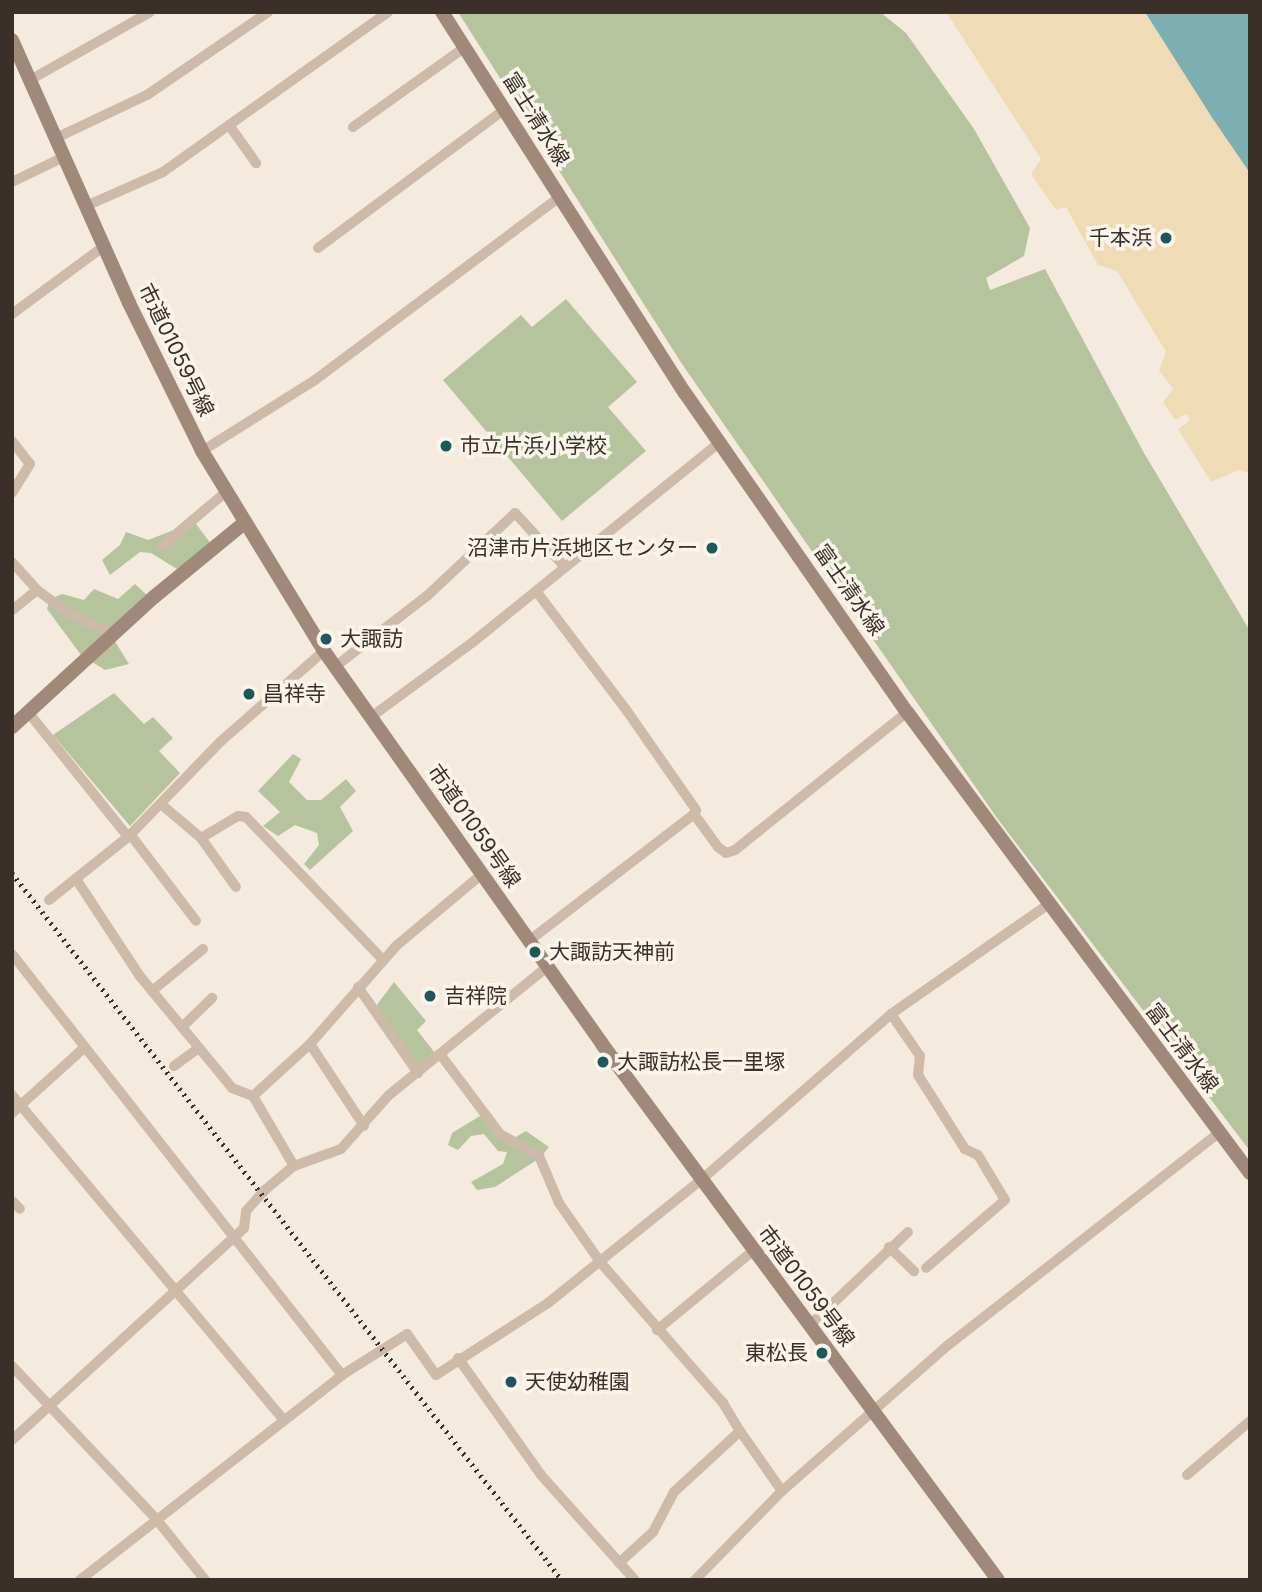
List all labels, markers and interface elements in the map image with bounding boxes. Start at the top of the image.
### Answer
street label: 富士清水線 [497,68,575,170]
place label: 千本浜 [1089,225,1152,251]
marker: 千本浜 [1158,230,1174,246]
street label: 市道01059号線 [133,279,219,421]
place label: 市立片浜小学校 [460,433,607,459]
marker: 市立片浜小学校 [438,438,454,454]
place label: 沼津市片浜地区センター [467,535,698,561]
marker: 沼津市片浜地区センター [704,540,720,556]
street label: 富士清水線 [809,540,889,640]
place label: 大諏訪 [340,626,403,652]
marker: 大諏訪 [318,631,334,647]
place label: 昌祥寺 [263,681,326,707]
marker: 昌祥寺 [241,686,257,702]
street label: 市道01059号線 [422,759,526,893]
place label: 大諏訪天神前 [549,939,675,965]
marker: 大諏訪天神前 [527,944,543,960]
place label: 吉祥院 [444,983,507,1009]
marker: 吉祥院 [422,988,438,1004]
street label: 富士清水線 [1140,998,1224,1098]
place label: 大諏訪松長一里塚 [617,1049,785,1075]
marker: 大諏訪松長一里塚 [595,1054,611,1070]
street label: 市道01059号線 [752,1221,860,1351]
place label: 東松長 [745,1340,808,1366]
marker: 東松長 [814,1345,830,1361]
place label: 天使幼稚園 [525,1369,630,1395]
marker: 天使幼稚園 [503,1374,519,1390]

